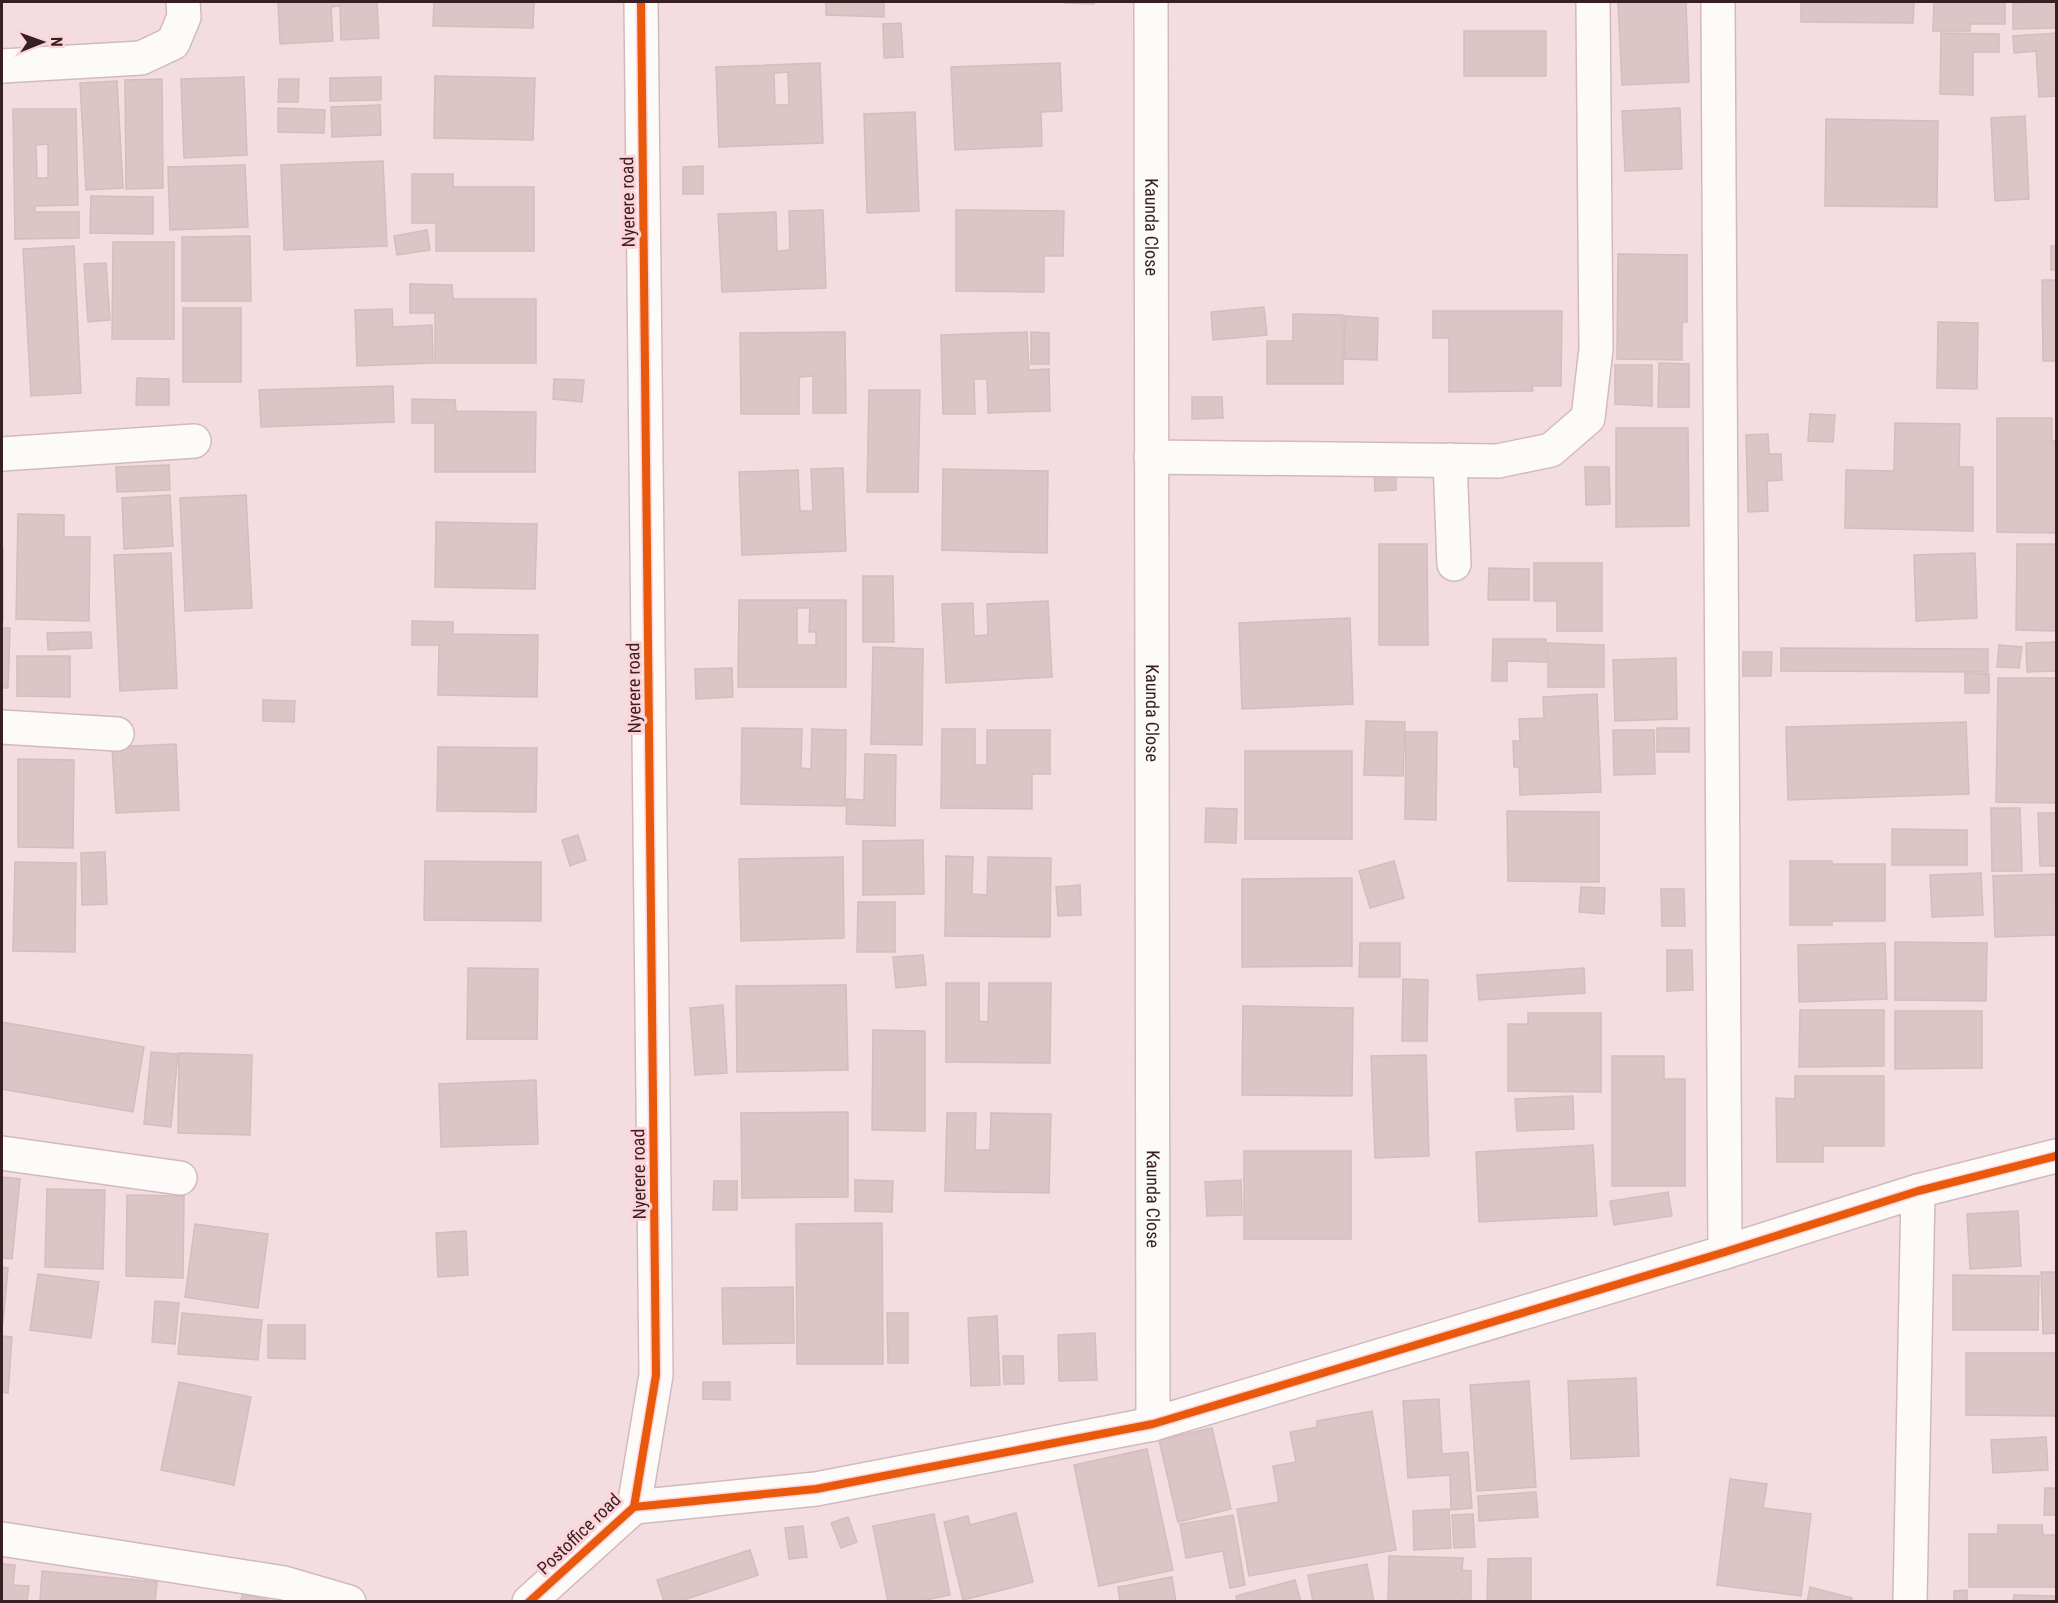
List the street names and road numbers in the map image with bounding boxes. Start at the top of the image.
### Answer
street label: Nyerere road [616,157,639,247]
street label: Kaunda Close [1141,178,1162,276]
street label: Nyerere road [622,643,645,733]
street label: Kaunda Close [1142,664,1163,762]
street label: Nyerere road [627,1129,650,1219]
street label: Kaunda Close [1143,1150,1164,1248]
street label: Postoffice road [533,1489,625,1579]

